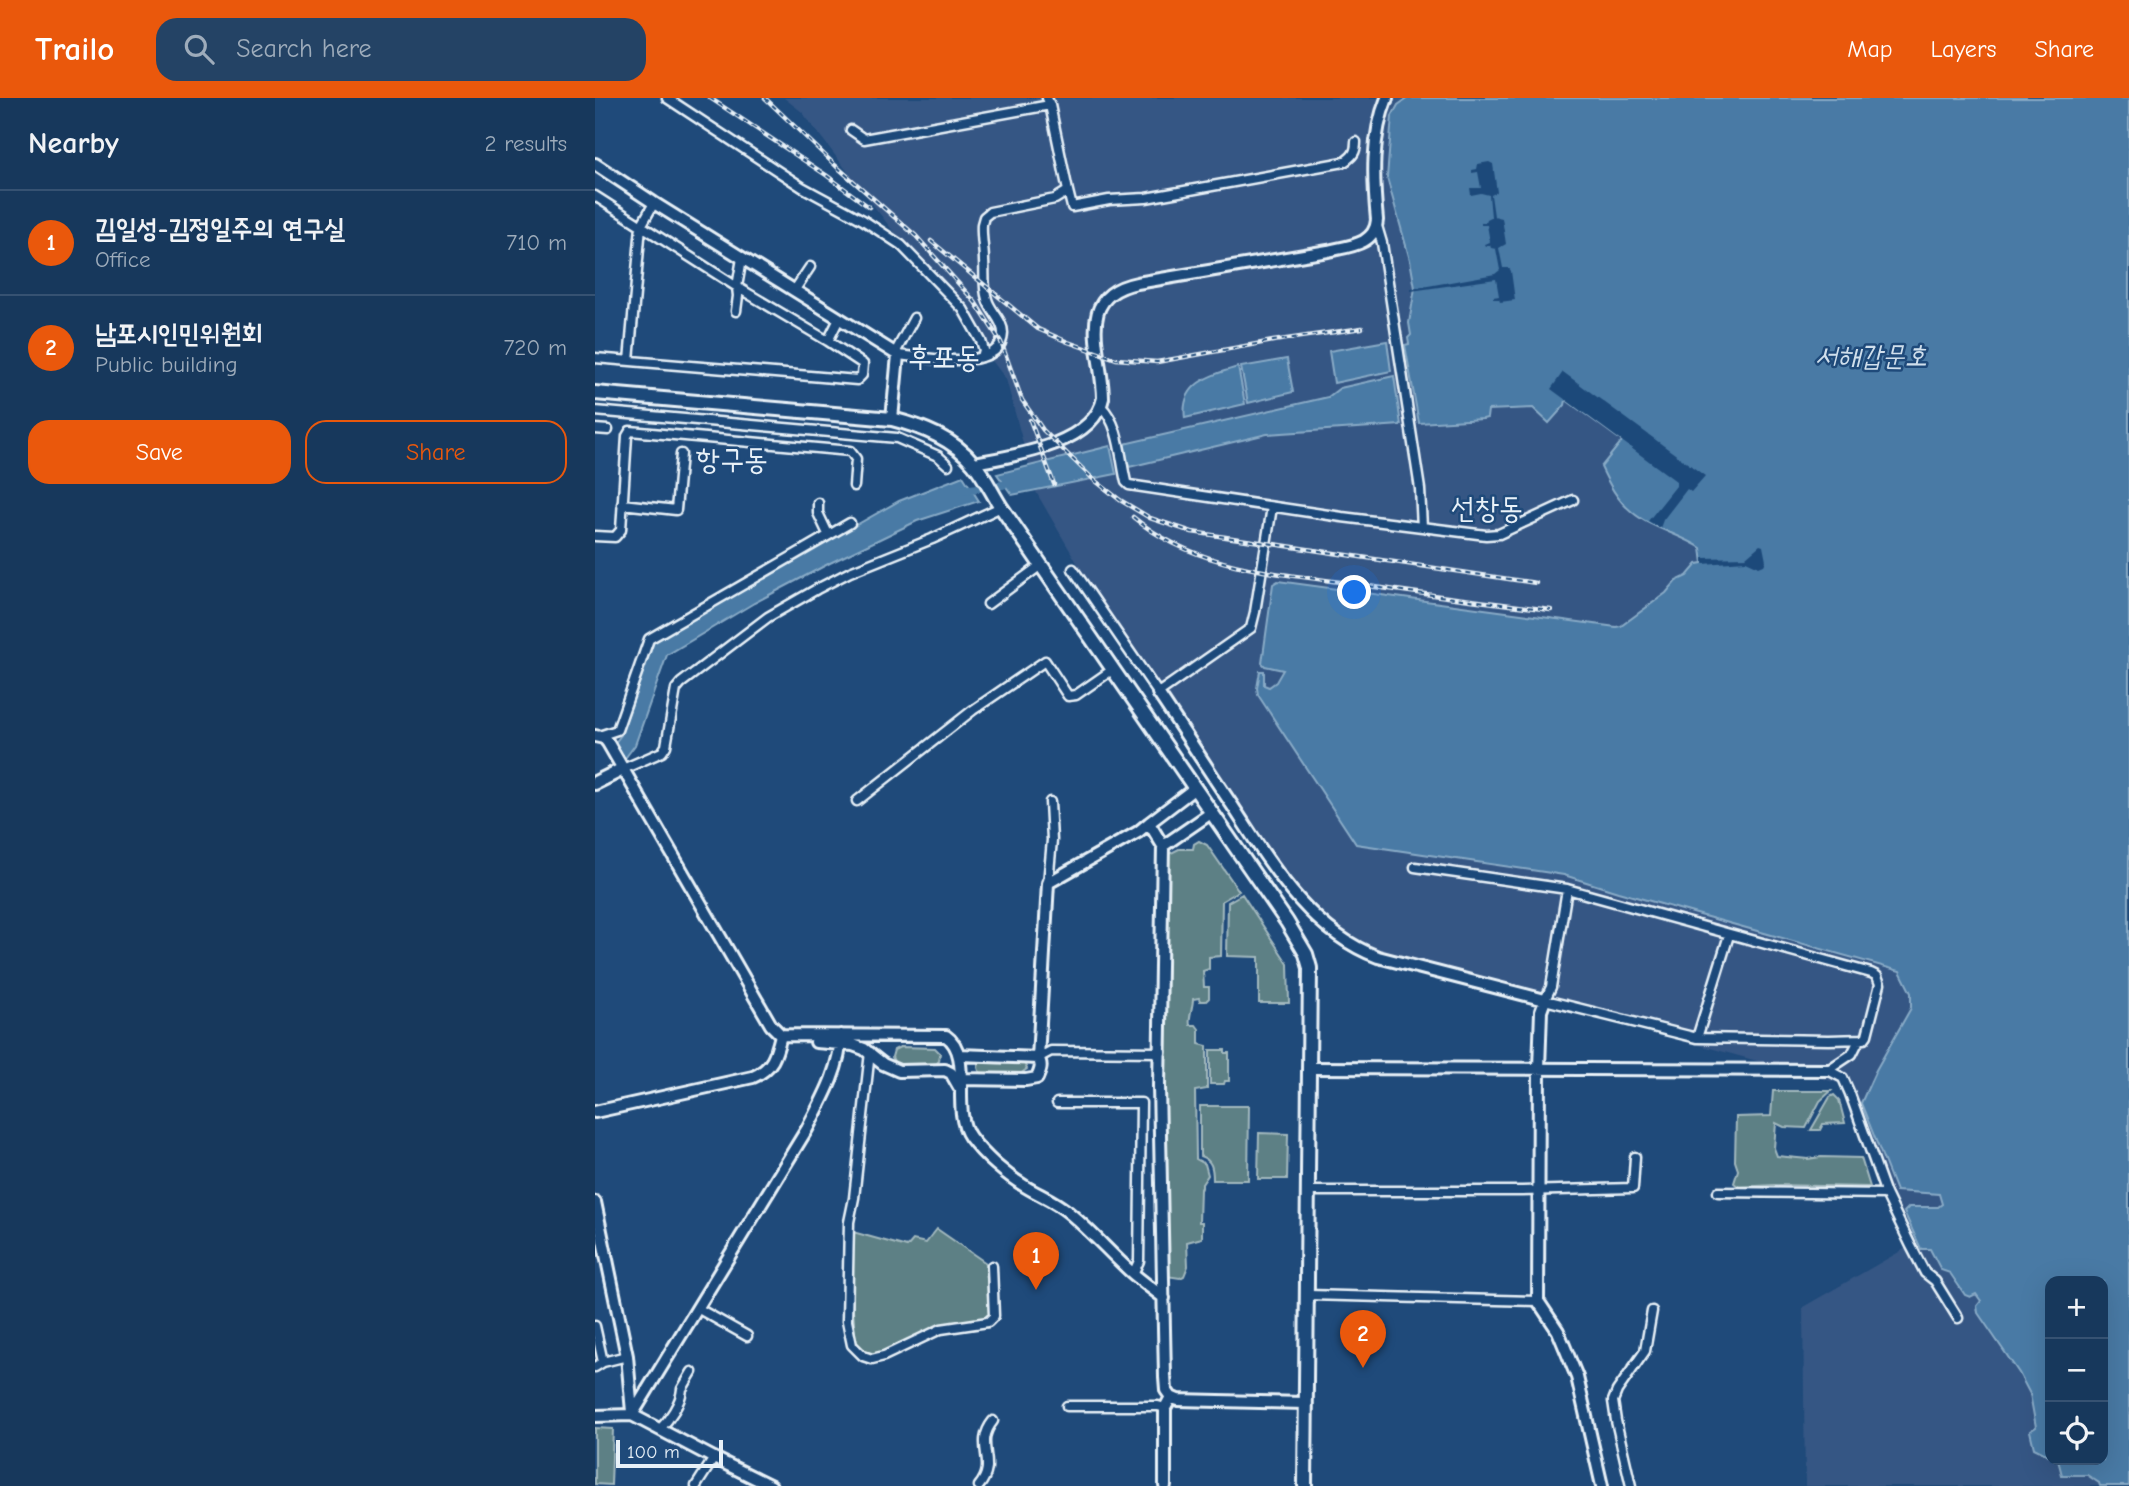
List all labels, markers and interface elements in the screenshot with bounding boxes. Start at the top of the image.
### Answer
search box [156,18,646,81]
text: Trailo [35,30,114,68]
icon: search [180,30,218,68]
text: Search here [236,34,372,64]
text: Map [1847,35,1893,63]
text: Layers [1931,35,1996,63]
text: Share [2034,35,2094,63]
text: Nearby [28,126,119,161]
text: 2 results [485,130,567,157]
text: 김일성-김정일주의 연구실 [95,214,345,244]
text: 1 [46,229,56,256]
text: 710 m [506,229,567,256]
text: Office [95,246,150,273]
text: 남포시인민위원회 [95,319,262,349]
text: 2 [45,334,57,361]
text: 720 m [503,334,567,361]
district label: 후포동 [908,340,980,375]
water label: 서해갑문호 [1815,340,1927,372]
text: Public building [95,351,238,378]
button: Save [28,420,291,484]
button: Share [305,420,567,484]
district label: 항구동 [696,442,768,477]
district label: 선창동 [1451,491,1523,526]
your location [1337,575,1371,609]
pin: 1 [1013,1232,1059,1290]
map controls [2045,1276,2108,1465]
button: + [2045,1276,2108,1339]
pin: 2 [1340,1310,1386,1368]
button: − [2045,1339,2108,1402]
button: locate [2045,1402,2108,1465]
scale bar [616,1437,723,1469]
text: 100 m [627,1441,680,1463]

